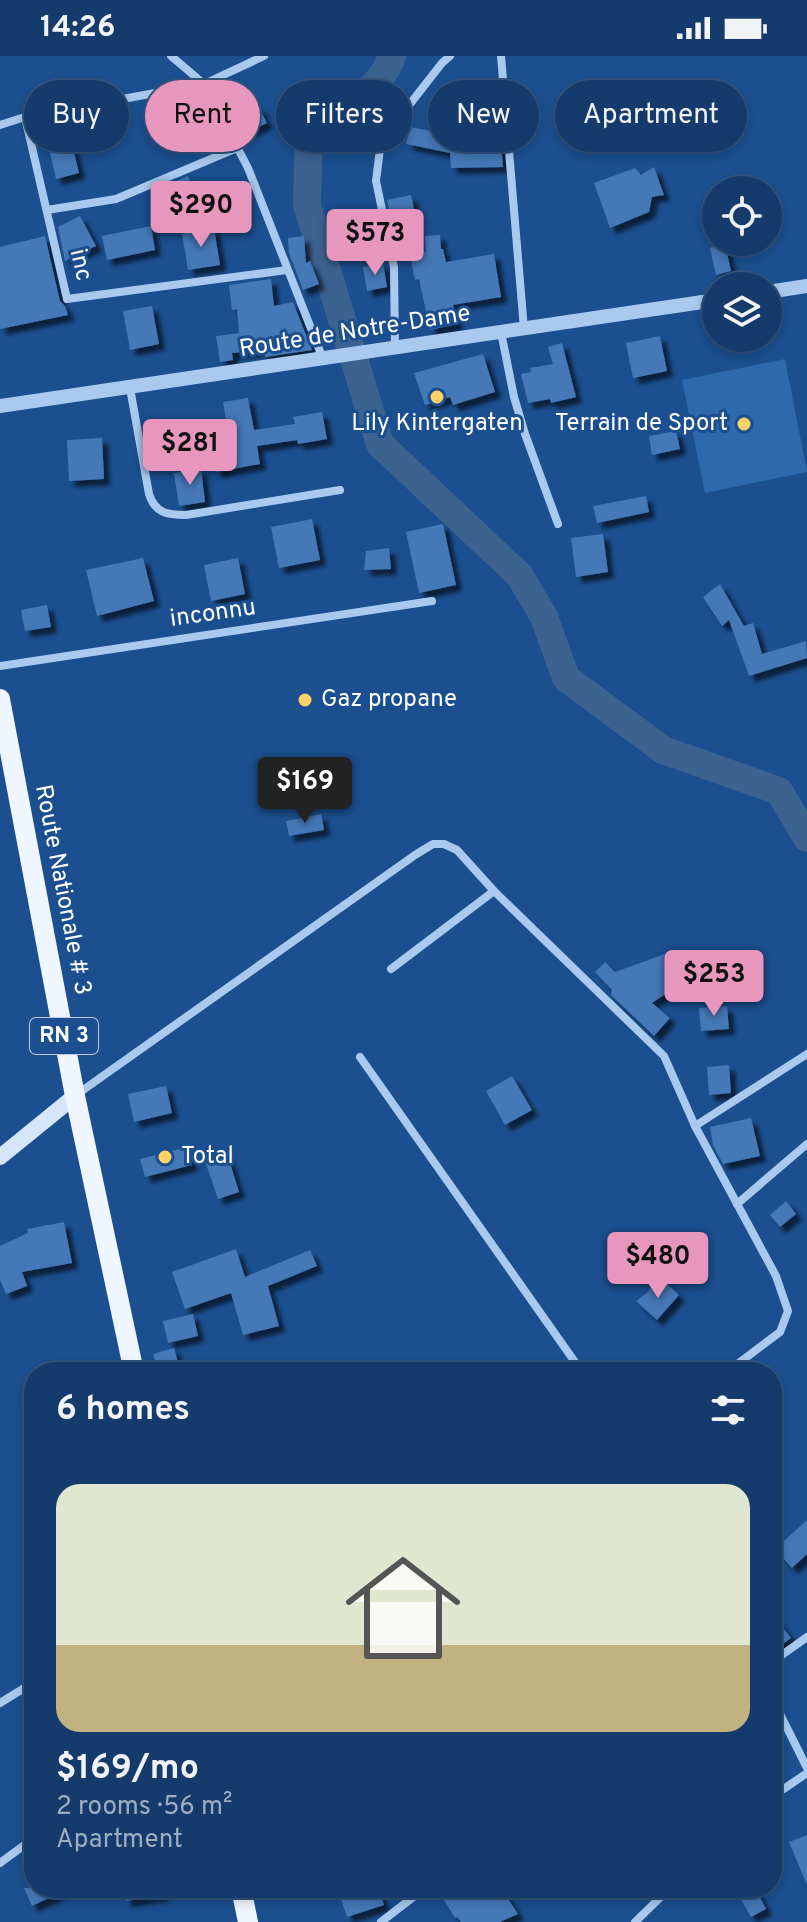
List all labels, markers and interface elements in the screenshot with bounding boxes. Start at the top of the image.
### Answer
text: 14:26 [40,10,115,47]
chip: Buy [24,80,129,152]
chip: Rent [145,80,260,152]
chip: Filters [276,80,412,152]
chip: New [428,80,539,152]
chip: Apartment [555,80,747,152]
map controls [702,176,782,352]
button: locate [702,176,782,256]
pin: $290 [154,181,248,249]
text: $290 [169,190,233,223]
pin: $573 [328,209,422,277]
text: $573 [345,218,405,251]
street label: inc [62,246,98,284]
button: layers [702,272,782,352]
street label: Route de Notre-Dame [237,299,473,365]
marker: Lily Kintergaten [428,388,446,406]
place label: Lily Kintergaten [351,409,523,439]
place label: Terrain de Sport [555,409,728,439]
marker: Terrain de Sport [735,415,753,433]
pin: $281 [143,419,237,487]
text: $281 [161,428,219,461]
street label: inconnu [168,593,258,635]
place label: Gaz propane [321,685,457,715]
marker: Gaz propane [296,691,314,709]
pin: $169 [258,757,352,825]
text: $169 [276,766,334,799]
street label: Route Nationale # 3 [27,782,97,998]
pin: $253 [667,950,761,1018]
text: $253 [682,959,746,992]
road number: RN 3 [30,1018,98,1054]
place label: Total [181,1142,234,1172]
marker: Total [156,1148,174,1166]
pin: $480 [611,1232,705,1300]
text: $480 [625,1241,691,1274]
icon: filters [706,1388,750,1432]
text: 6 homes [56,1389,190,1432]
icon: home [331,1536,475,1680]
text: $169/mo [56,1748,199,1791]
text: 2 rooms · 56 m² [56,1791,232,1824]
text: Apartment [56,1824,183,1857]

